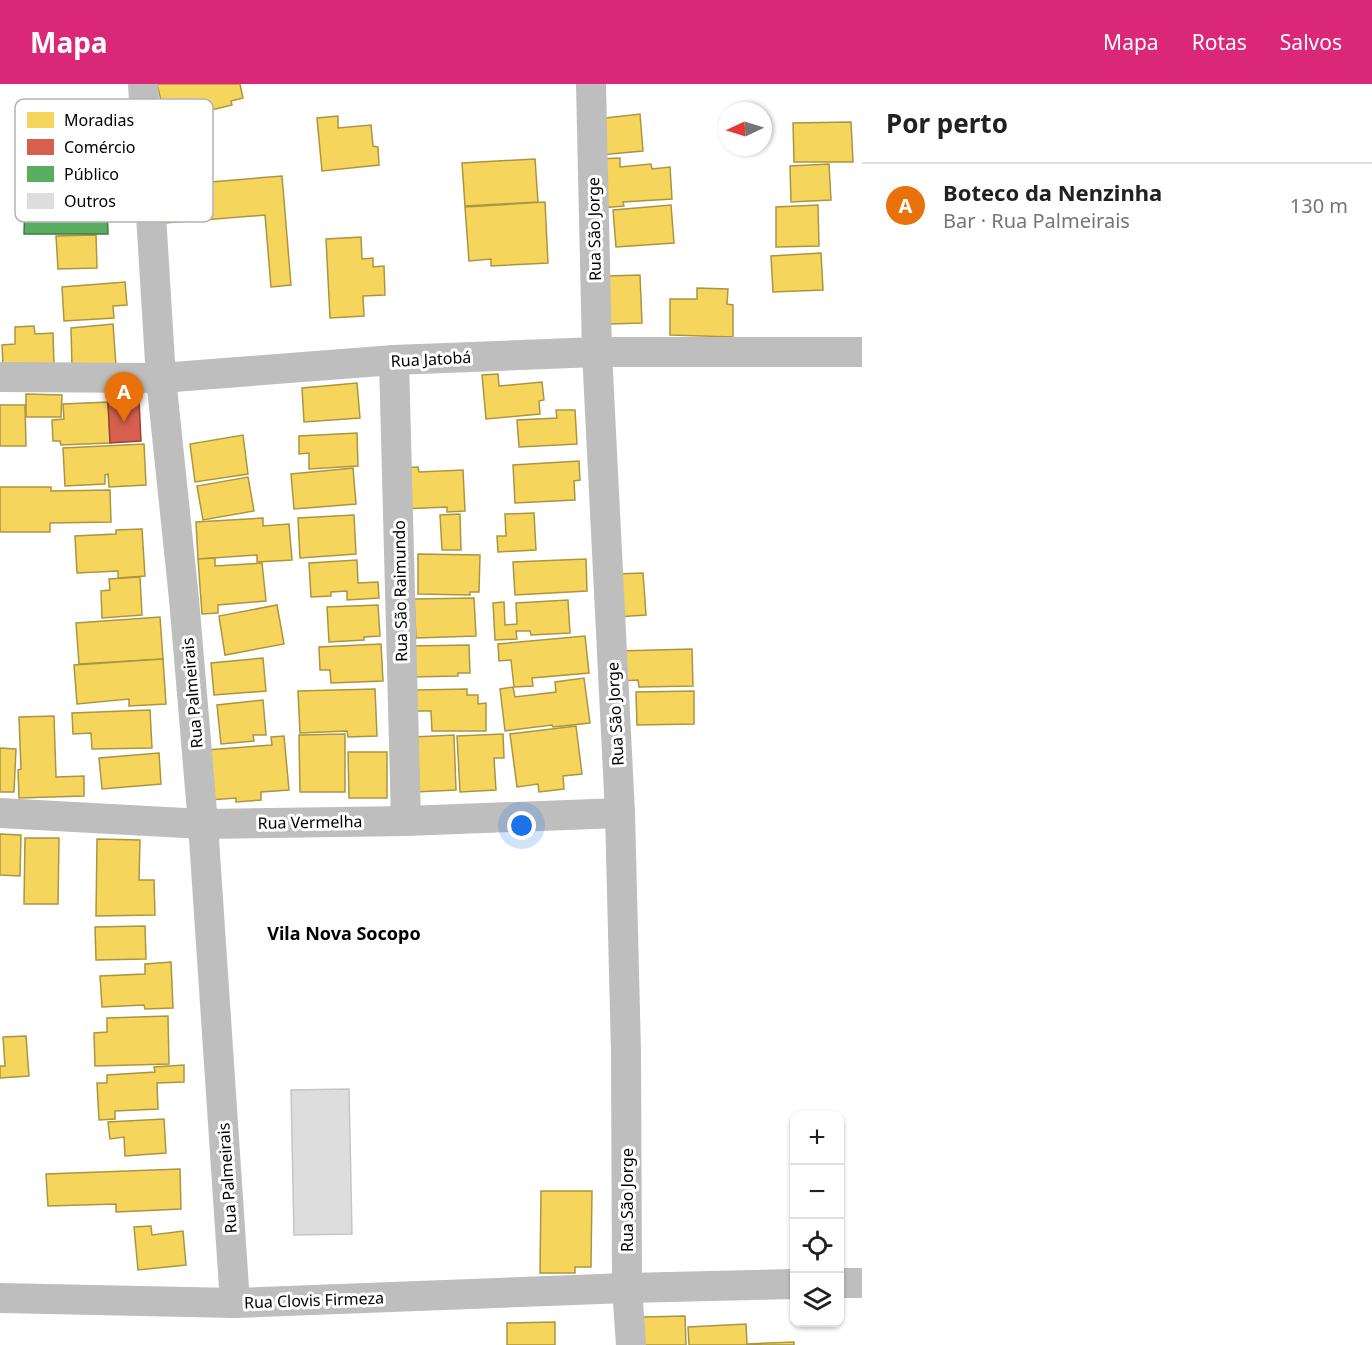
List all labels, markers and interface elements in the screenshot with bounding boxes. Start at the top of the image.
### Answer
text: Mapa [30,23,108,61]
text: Mapa [1103,28,1159,56]
text: Rotas [1192,28,1247,56]
text: Salvos [1280,28,1342,56]
legend [15,99,213,222]
north arrow [718,102,772,156]
text: Por perto [886,105,1008,141]
text: Moradias [64,109,134,131]
text: Comércio [64,136,136,158]
text: Público [64,163,119,185]
street label: Rua São Jorge [582,177,606,281]
text: Boteco da Nenzinha [943,177,1162,207]
text: Outros [64,190,116,212]
text: A [899,192,912,219]
text: 130 m [1290,192,1348,219]
text: Bar · Rua Palmeirais [943,207,1130,234]
street label: Rua Jatobá [390,346,472,372]
pin: A [104,372,144,422]
street label: Rua São Raimundo [388,520,412,662]
street label: Rua Palmeirais [176,637,208,749]
street label: Rua São Jorge [601,662,629,766]
street label: Rua Vermelha [257,810,363,834]
your location [507,811,536,840]
district label: Vila Nova Socopo [267,921,421,945]
map controls [790,1111,844,1327]
button: + [790,1111,844,1165]
street label: Rua Palmeirais [212,1122,242,1234]
street label: Rua São Jorge [616,1148,638,1252]
button: − [790,1165,844,1219]
button: locate [790,1219,844,1273]
button: layers [790,1273,844,1327]
street label: Rua Clovis Firmeza [244,1287,384,1313]

